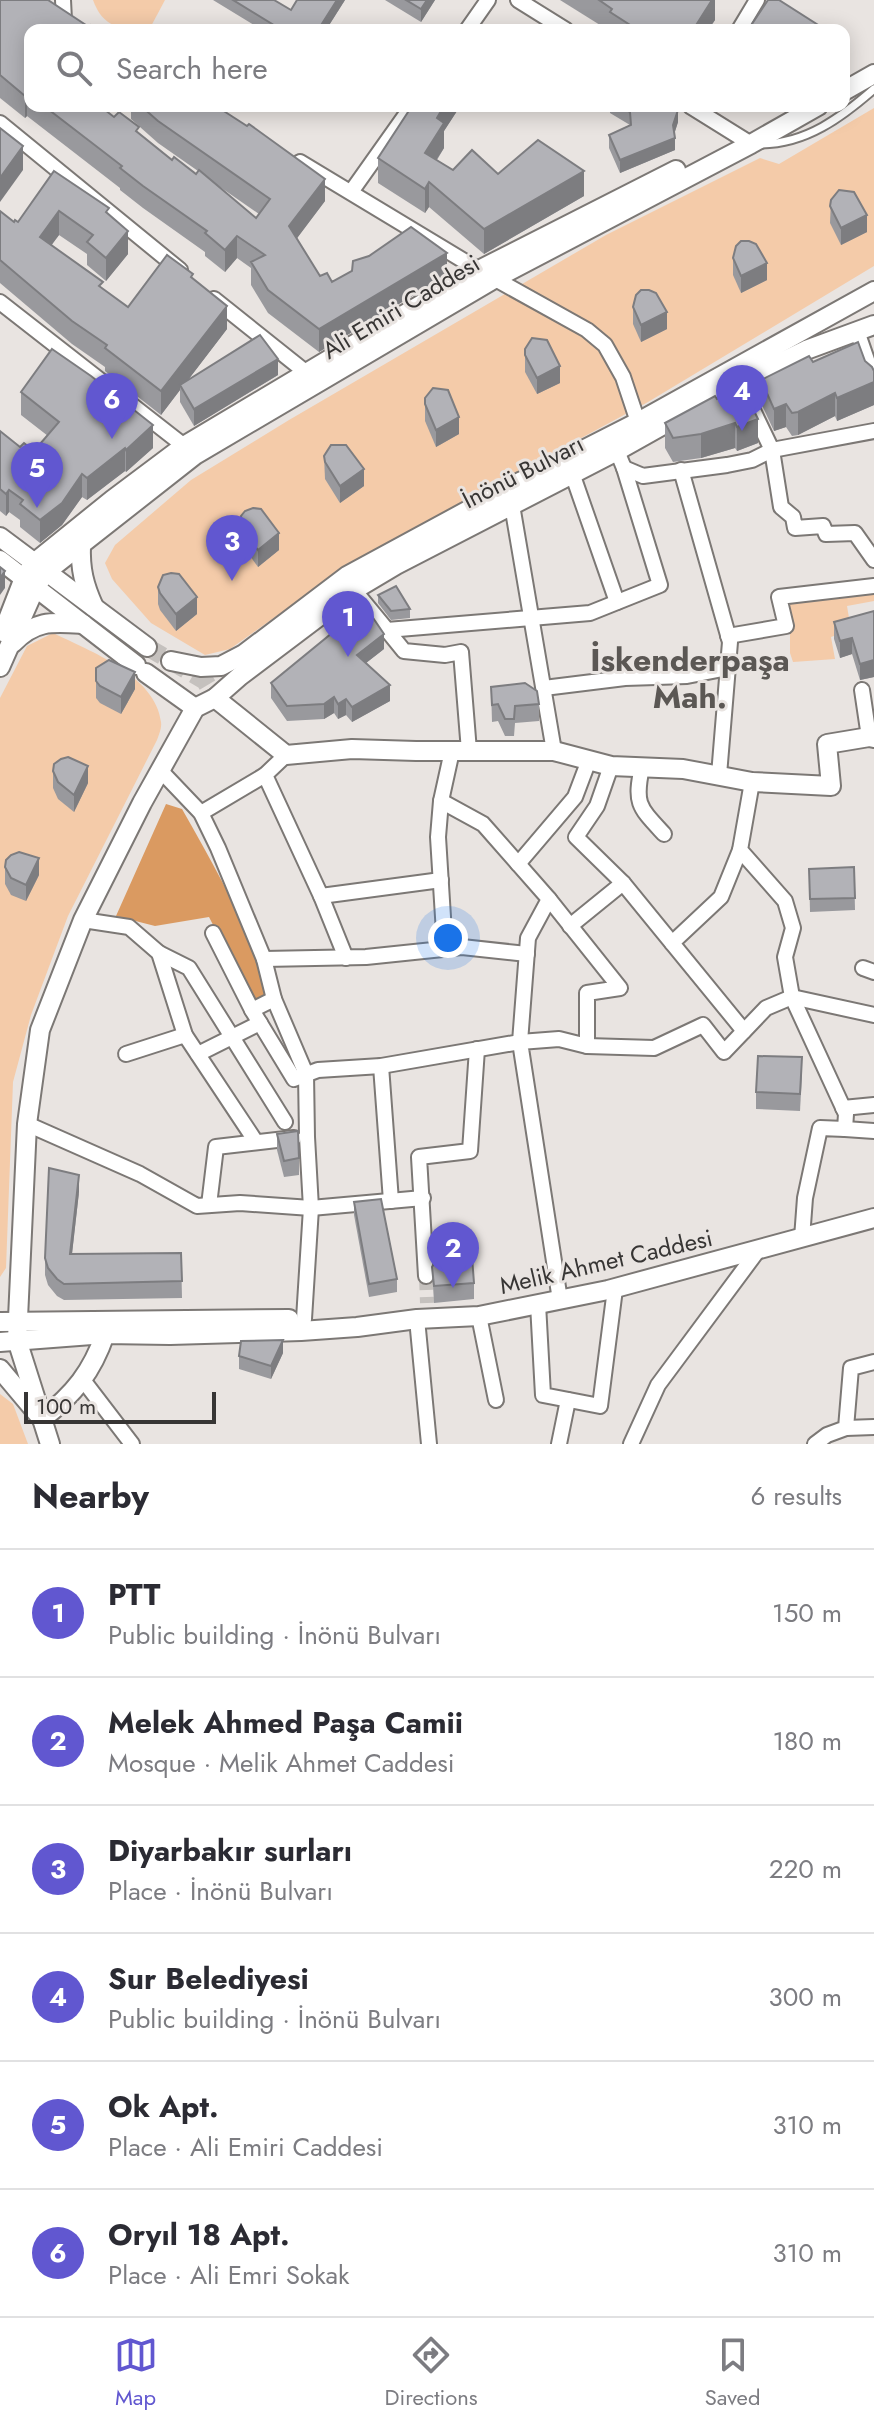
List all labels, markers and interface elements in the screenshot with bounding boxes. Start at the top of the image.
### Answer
search box [24,24,850,112]
icon: search [52,46,96,90]
text: Search here [116,47,268,90]
street label: Ali Emiri Caddesi [315,246,486,367]
pin: 4 [716,365,768,431]
pin: 6 [86,373,138,439]
street label: İnönü Bulvarı [456,426,590,517]
pin: 5 [11,442,63,508]
pin: 3 [206,515,258,581]
pin: 1 [322,591,374,657]
district label: İskenderpaşa Mah. [590,637,790,720]
your location [428,918,468,958]
street label: Melik Ahmet Caddesi [496,1220,716,1303]
pin: 2 [427,1222,479,1288]
scale bar [24,1388,216,1424]
text: 100 m [36,1390,96,1422]
text: Nearby [32,1472,149,1521]
text: 6 results [750,1477,842,1515]
text: PTT [108,1573,160,1616]
text: 1 [51,1594,65,1632]
text: 150 m [772,1594,842,1632]
text: Public building · İnönü Bulvarı [108,1616,441,1654]
text: Melek Ahmed Paşa Camii [108,1701,463,1744]
text: 2 [49,1722,67,1760]
text: 180 m [772,1722,842,1760]
text: Mosque · Melik Ahmet Caddesi [108,1744,455,1782]
text: Diyarbakır surları [108,1829,352,1872]
text: 3 [50,1850,66,1888]
text: 220 m [769,1850,842,1888]
text: Place · İnönü Bulvarı [108,1872,333,1910]
text: Sur Belediyesi [108,1957,309,2000]
text: 4 [49,1978,67,2016]
text: 300 m [769,1978,842,2016]
text: Public building · İnönü Bulvarı [108,2000,441,2038]
text: Ok Apt. [108,2085,219,2128]
text: 5 [50,2106,66,2144]
text: 310 m [772,2106,842,2144]
text: Place · Ali Emiri Caddesi [108,2128,383,2166]
text: Oryıl 18 Apt. [108,2213,290,2256]
text: 6 [49,2234,67,2272]
text: 310 m [772,2234,842,2272]
text: Place · Ali Emri Sokak [108,2256,350,2294]
tab: Map [114,2333,158,2413]
tab: Directions [385,2333,478,2413]
tab: Saved [705,2333,760,2413]

